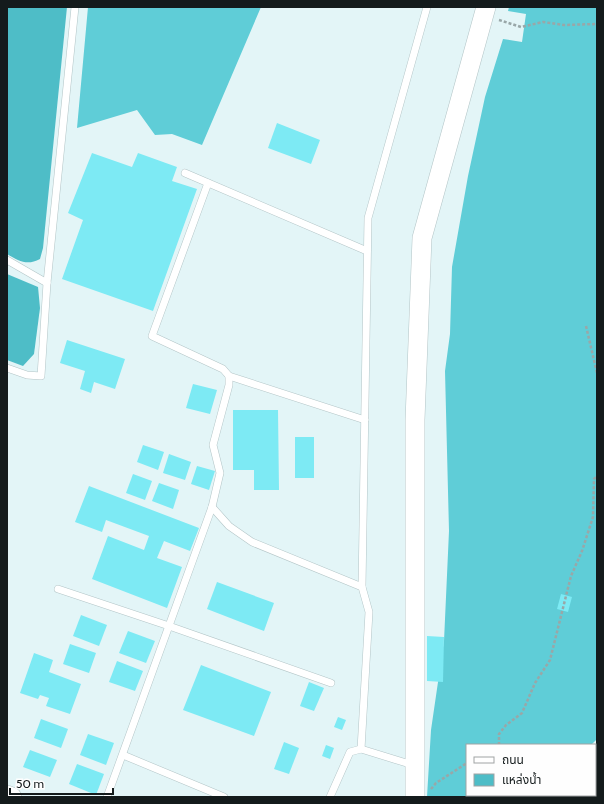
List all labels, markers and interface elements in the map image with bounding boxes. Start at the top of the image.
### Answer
legend [466,744,596,796]
text: ถนน [502,752,524,767]
scale bar [10,770,113,796]
text: แหล่งน้ำ [502,771,541,787]
text: 50 m [16,776,44,791]

